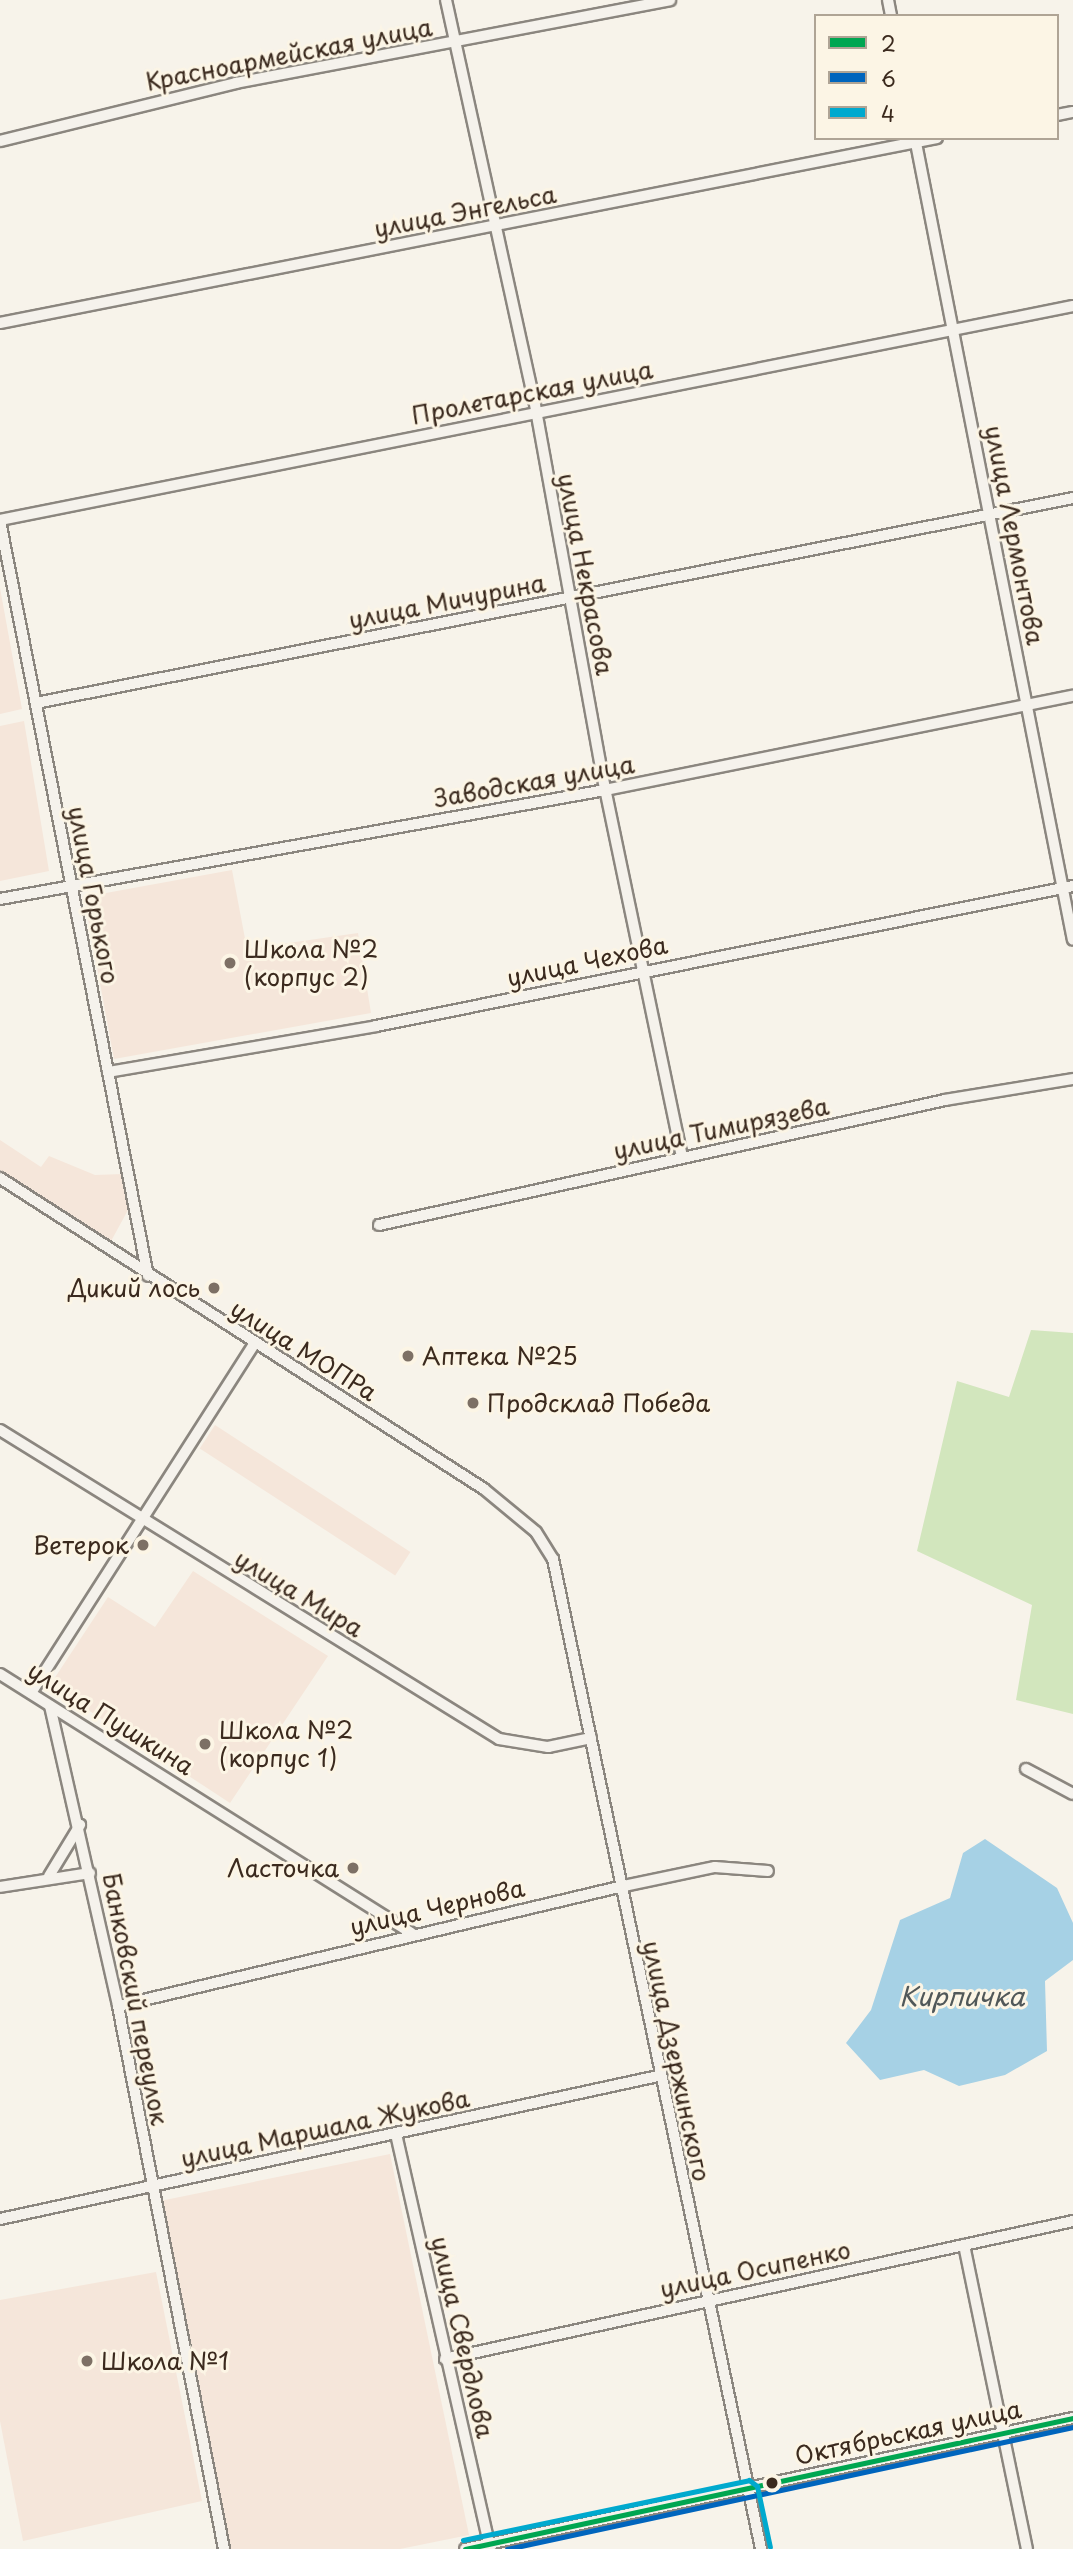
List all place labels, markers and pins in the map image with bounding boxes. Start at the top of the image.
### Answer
place label: Школа №2 (корпус 2) [244,935,379,991]
marker: Школа №2 (корпус 2) [222,955,238,971]
place label: Дикий лось [67,1274,200,1302]
marker: Дикий лось [206,1280,222,1296]
place label: Аптека №25 [422,1342,577,1370]
marker: Аптека №25 [400,1348,416,1364]
place label: Продсклад Победа [487,1389,710,1417]
marker: Продсклад Победа [465,1395,481,1411]
place label: Ветерок [33,1531,129,1559]
marker: Ветерок [135,1537,151,1553]
place label: Школа №2 (корпус 1) [219,1716,354,1772]
marker: Школа №2 (корпус 1) [197,1736,213,1752]
place label: Ласточка [227,1854,339,1882]
marker: Ласточка [345,1860,361,1876]
place label: Школа №1 [101,2347,230,2375]
marker: Школа №1 [79,2353,95,2369]
unlabelled marker [765,2476,779,2490]

